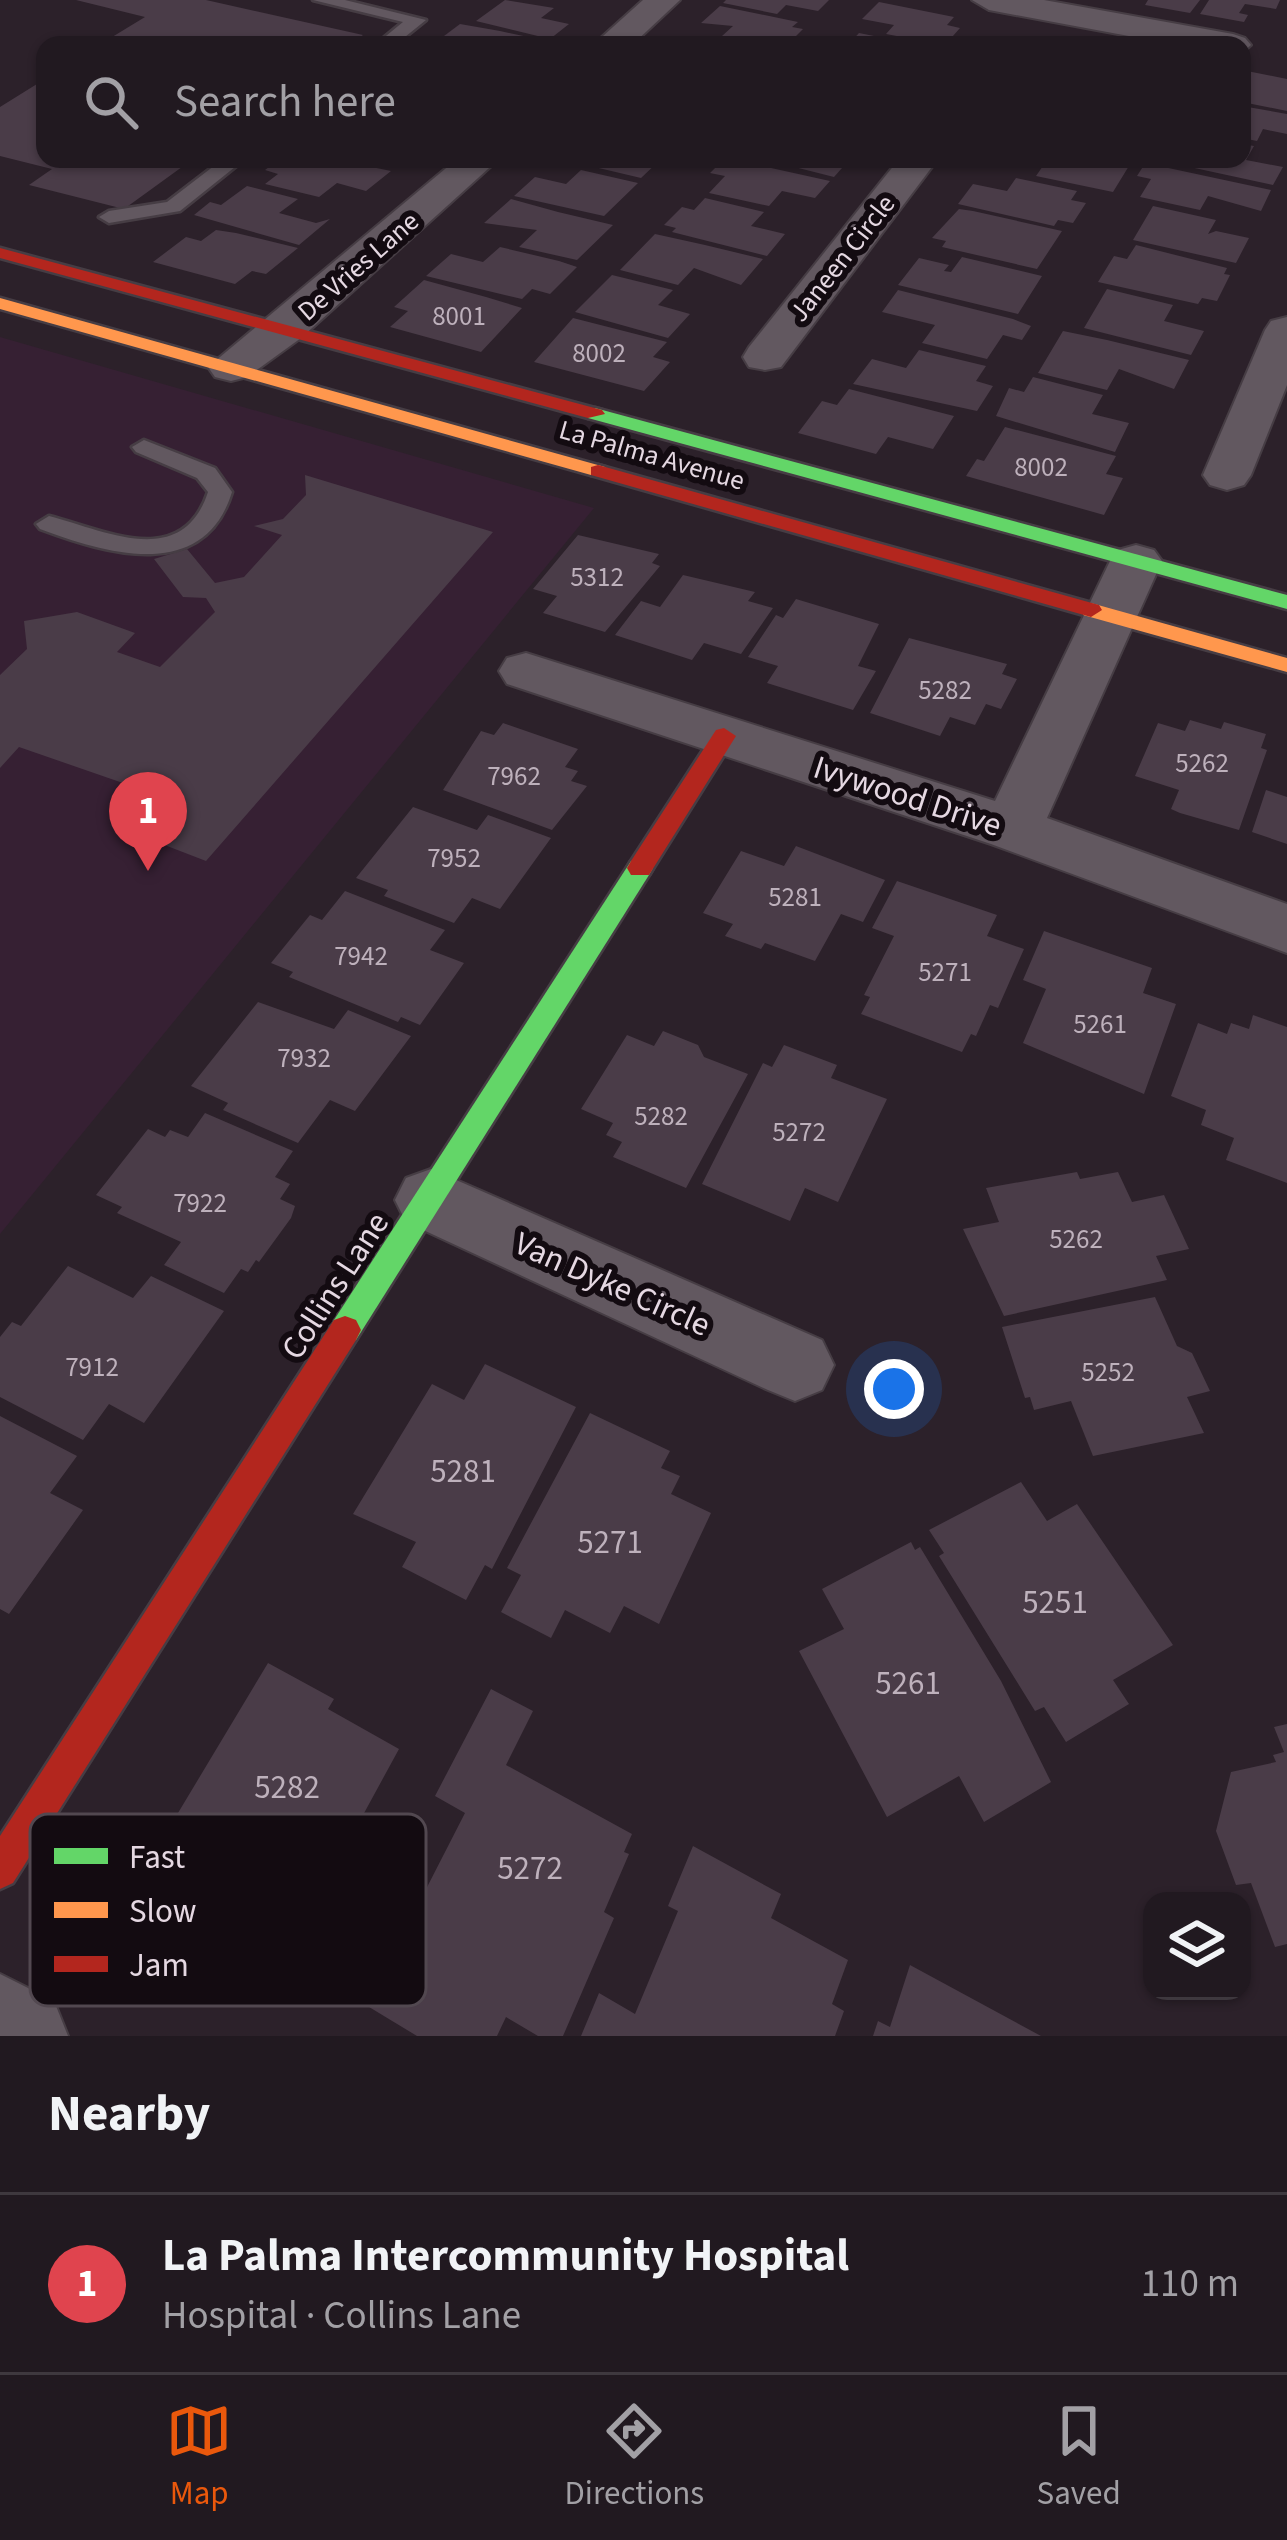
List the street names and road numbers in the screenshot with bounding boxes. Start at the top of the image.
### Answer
street label: Janeen Circle [780,186,905,330]
street label: De Vries Lane [289,203,428,330]
street label: La Palma Avenue [555,410,749,501]
street label: Ivywood Drive [807,744,1008,849]
street label: Collins Lane [270,1203,401,1369]
street label: Van Dyke Circle [507,1220,718,1349]

